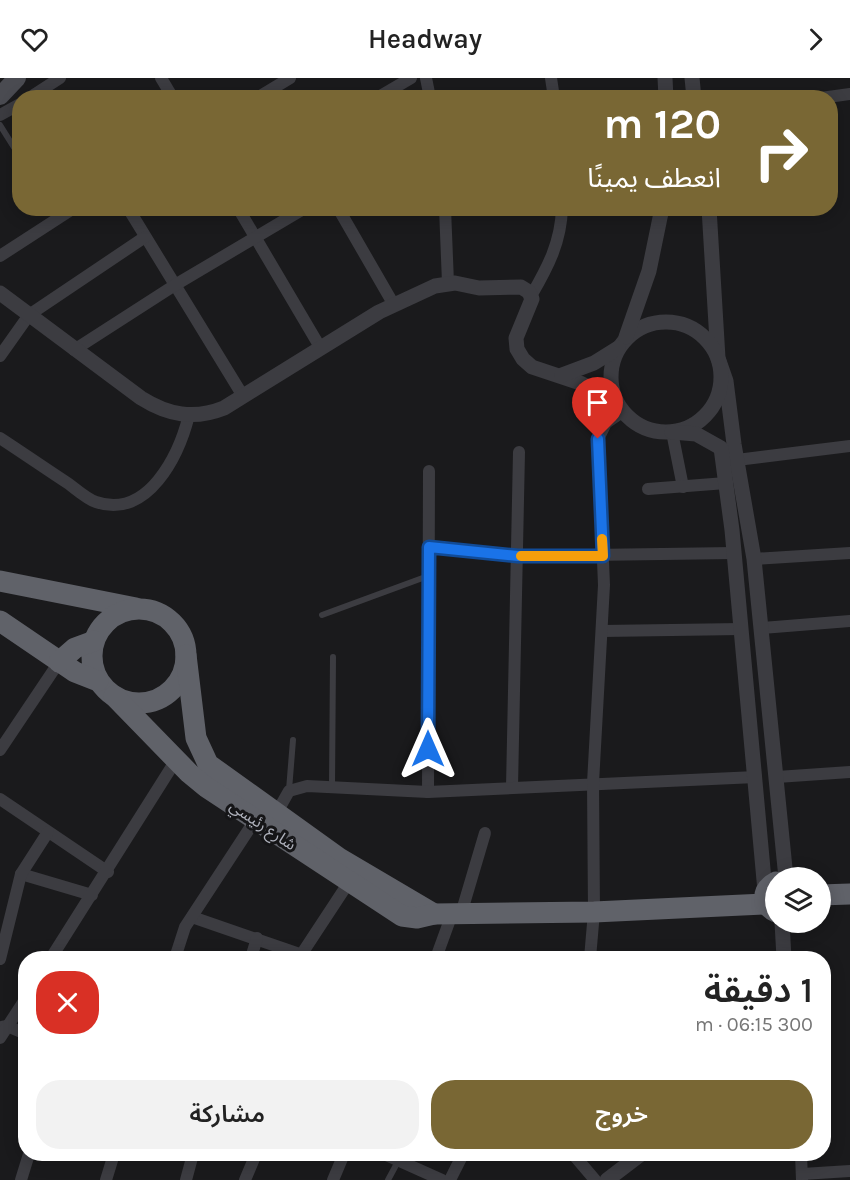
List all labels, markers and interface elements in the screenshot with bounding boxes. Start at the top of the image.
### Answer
icon: heart [18,23,51,56]
text: Headway [368,23,482,55]
icon: forward [799,23,832,56]
text: 120 m [604,99,721,149]
icon: right [742,114,820,192]
text: انعطف يمينًا [587,162,721,194]
pin [572,377,623,439]
icon: arrive [581,386,614,419]
position arrow [396,717,460,781]
street label: شارع رئيسي [224,796,300,857]
map controls [765,867,831,933]
button: layers [765,867,831,933]
text: 1 دقيقة [704,969,813,1011]
button: close [36,971,99,1034]
text: 300 m · 06:15 [695,1013,813,1036]
button: مشاركة [36,1080,419,1149]
button: خروج [431,1080,813,1149]

